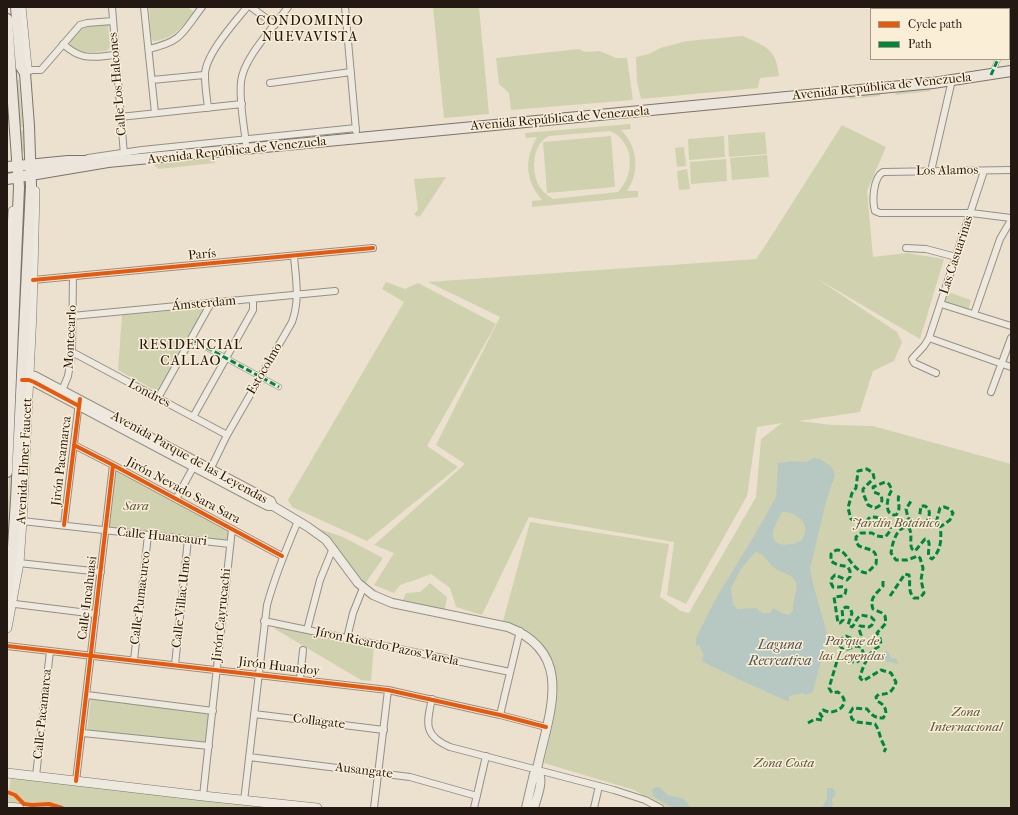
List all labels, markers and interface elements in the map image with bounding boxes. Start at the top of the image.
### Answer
legend [870,8,1010,60]
district label: CONDOMINIO NUEVAVISTA [256,14,364,46]
text: Cycle path [908,17,962,31]
street label: Calle Los Halcones [106,32,130,136]
text: Path [908,37,932,51]
street label: Avenida República de Venezuela [792,70,972,104]
street label: Avenida República de Venezuela [470,103,650,135]
street label: Avenida República de Venezuela [147,134,327,168]
street label: Los Alamos [916,163,978,179]
street label: Las Casuarinas [937,214,977,296]
street label: París [187,246,217,264]
street label: Ámsterdam [171,293,237,315]
street label: Montecarlo [62,305,80,369]
district label: RESIDENCIAL CALLAO [139,338,243,370]
street label: Estocolmo [244,340,286,398]
street label: Londres [125,376,173,412]
street label: Avenida Elmer Faucett [14,397,36,525]
street label: Avenida Parque de las Leyendas [108,408,270,508]
street label: Jirón Pacamarca [49,415,75,507]
street label: Jirón Nevado Sara Sara [123,454,243,528]
park label: Sara [123,499,149,515]
park label: Jardín Botánico [852,516,940,532]
street label: Calle Huancauri [116,525,208,549]
street label: Calle Pumacurco [128,550,154,646]
street label: Calle Incahuasi [75,555,101,641]
street label: Calle Villac Umo [169,555,195,649]
street label: Jirón Cayrucachi [209,568,235,662]
street label: Jíron Ricardo Pazos Varela [314,624,460,670]
park label: Parque de las Leyendas [819,634,885,665]
water label: Laguna Recreativa [748,638,812,670]
street label: Jirón Huandoy [237,654,321,680]
street label: Calle Pacamarca [31,668,55,760]
park label: Zona Internacional [930,705,1002,736]
street label: Collagate [292,711,346,733]
park label: Zona Costa [754,756,814,772]
street label: Ausangate [334,760,394,782]

